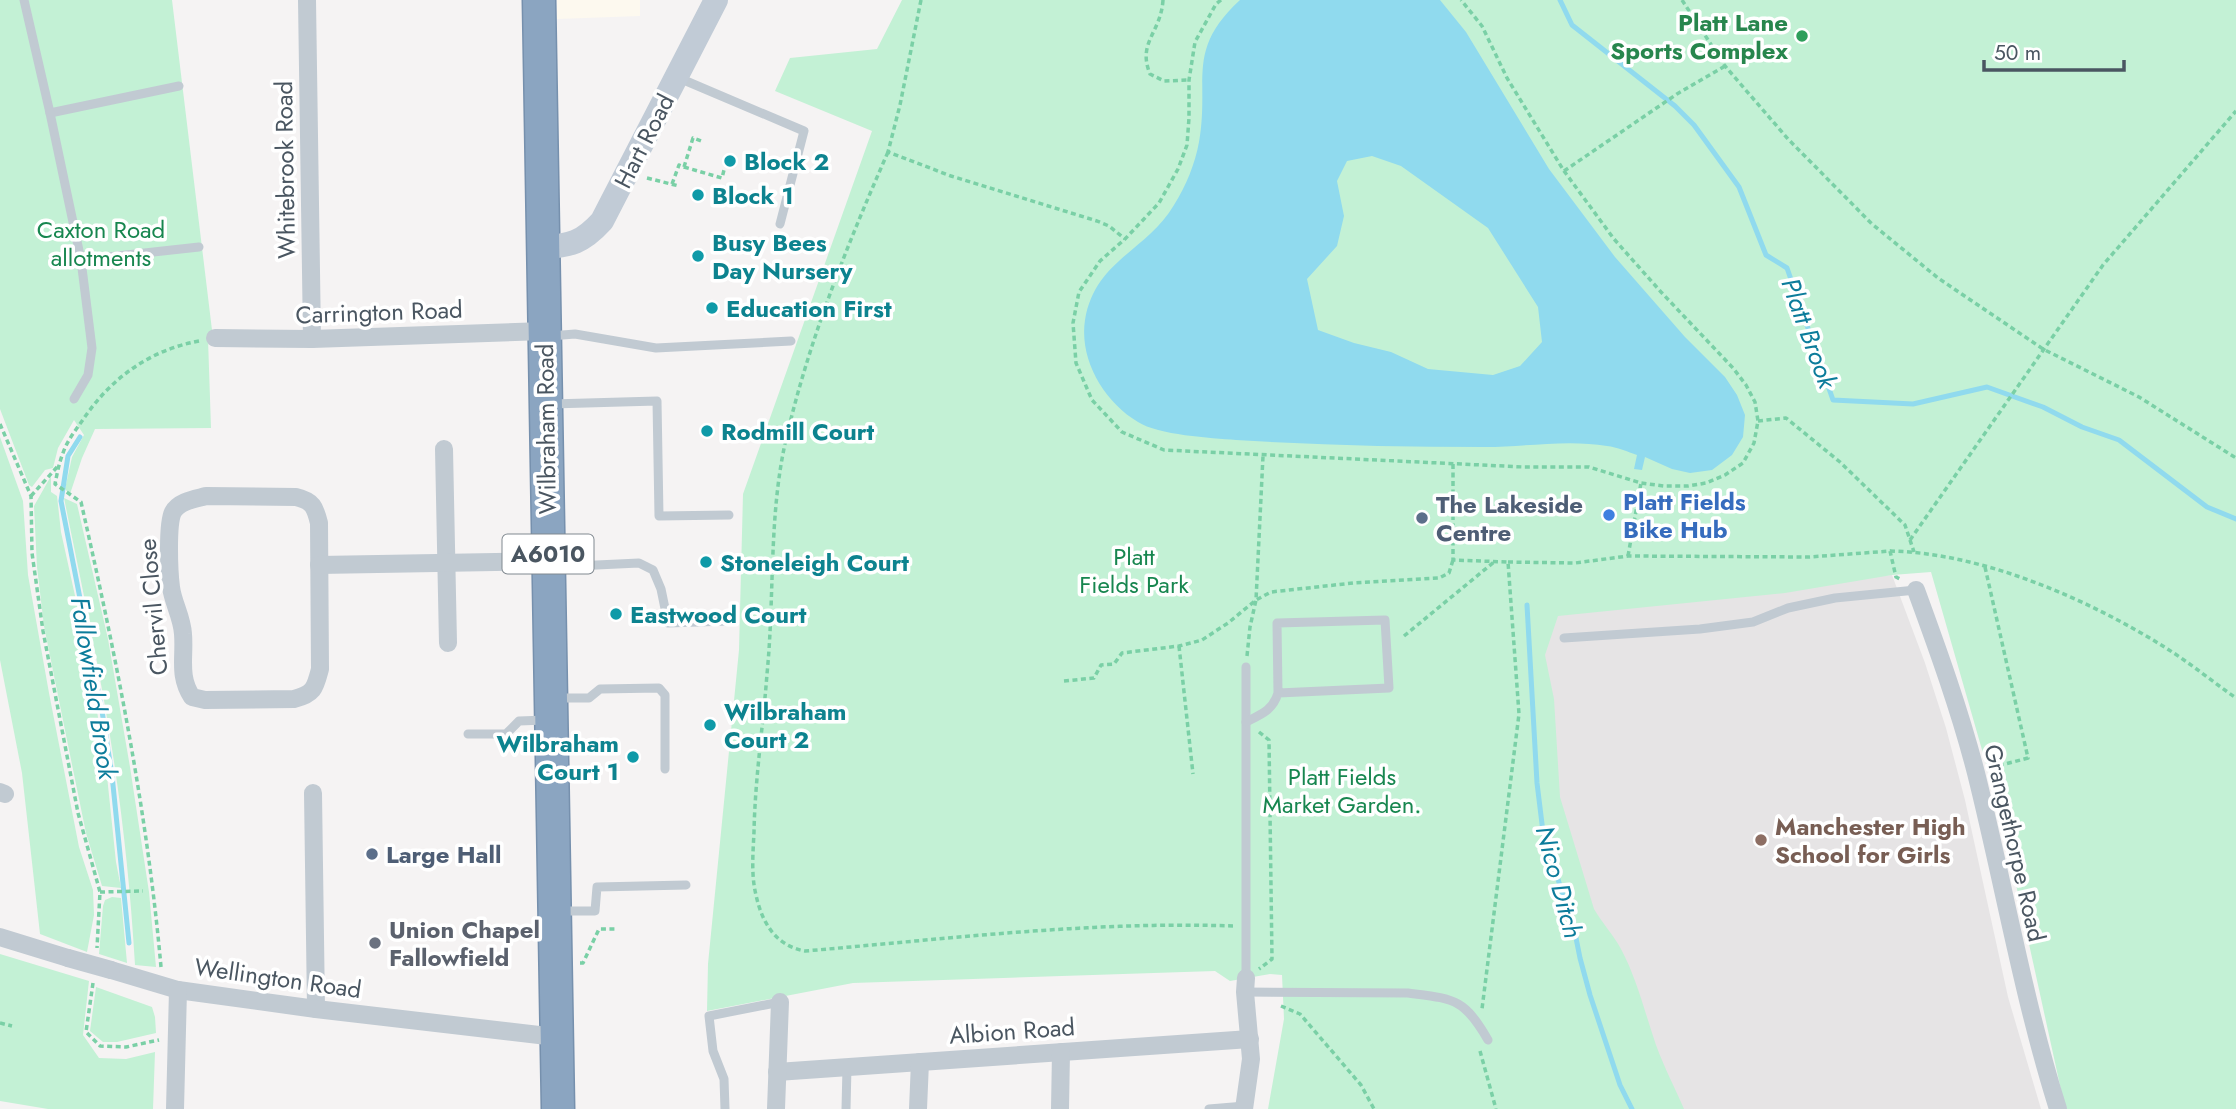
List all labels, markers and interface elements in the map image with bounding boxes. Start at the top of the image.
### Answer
place label: Platt Lane Sports Complex [1610,5,1788,68]
marker: Platt Lane Sports Complex [1794,28,1810,44]
scale bar [1984,28,2124,72]
text: 50 m [1994,38,2041,68]
street label: Whitebrook Road [266,81,304,259]
street label: Hart Road [605,88,683,194]
place label: Block 2 [744,144,829,179]
marker: Block 2 [722,153,738,169]
place label: Block 1 [712,178,794,213]
marker: Block 1 [690,187,706,203]
park label: Caxton Road allotments [37,212,165,275]
place label: Busy Bees Day Nursery [712,225,853,288]
marker: Busy Bees Day Nursery [690,248,706,264]
water label: Platt Brook [1771,272,1847,395]
place label: Education First [726,291,892,326]
street label: Carrington Road [295,292,463,332]
marker: Education First [704,300,720,316]
street label: Wilbraham Road [527,343,565,515]
place label: Rodmill Court [721,414,875,449]
marker: Rodmill Court [699,423,715,439]
place label: Platt Fields Bike Hub [1623,484,1746,547]
place label: The Lakeside Centre [1436,487,1583,550]
marker: Platt Fields Bike Hub [1601,507,1617,523]
marker: The Lakeside Centre [1414,510,1430,526]
road number: A6010 [503,534,594,574]
street label: Chervil Close [130,537,176,677]
park label: Platt Fields Park [1079,539,1189,602]
place label: Stoneleigh Court [720,545,909,580]
marker: Stoneleigh Court [698,554,714,570]
water label: Fallowfield Brook [61,594,127,784]
place label: Eastwood Court [630,597,807,632]
marker: Eastwood Court [608,606,624,622]
place label: Wilbraham Court 2 [724,694,847,757]
marker: Wilbraham Court 2 [702,717,718,733]
place label: Wilbraham Court 1 [496,726,619,789]
street label: Grangethorpe Road [1975,741,2055,945]
marker: Wilbraham Court 1 [625,749,641,765]
park label: Platt Fields Market Garden. [1263,759,1421,822]
place label: Manchester High School for Girls [1775,809,1966,872]
water label: Nico Ditch [1526,822,1592,942]
marker: Manchester High School for Girls [1753,832,1769,848]
place label: Large Hall [386,837,501,872]
marker: Large Hall [364,846,380,862]
place label: Union Chapel Fallowfield [389,912,540,975]
marker: Union Chapel Fallowfield [367,935,383,951]
street label: Wellington Road [192,949,364,1007]
street label: Albion Road [948,1009,1076,1053]

